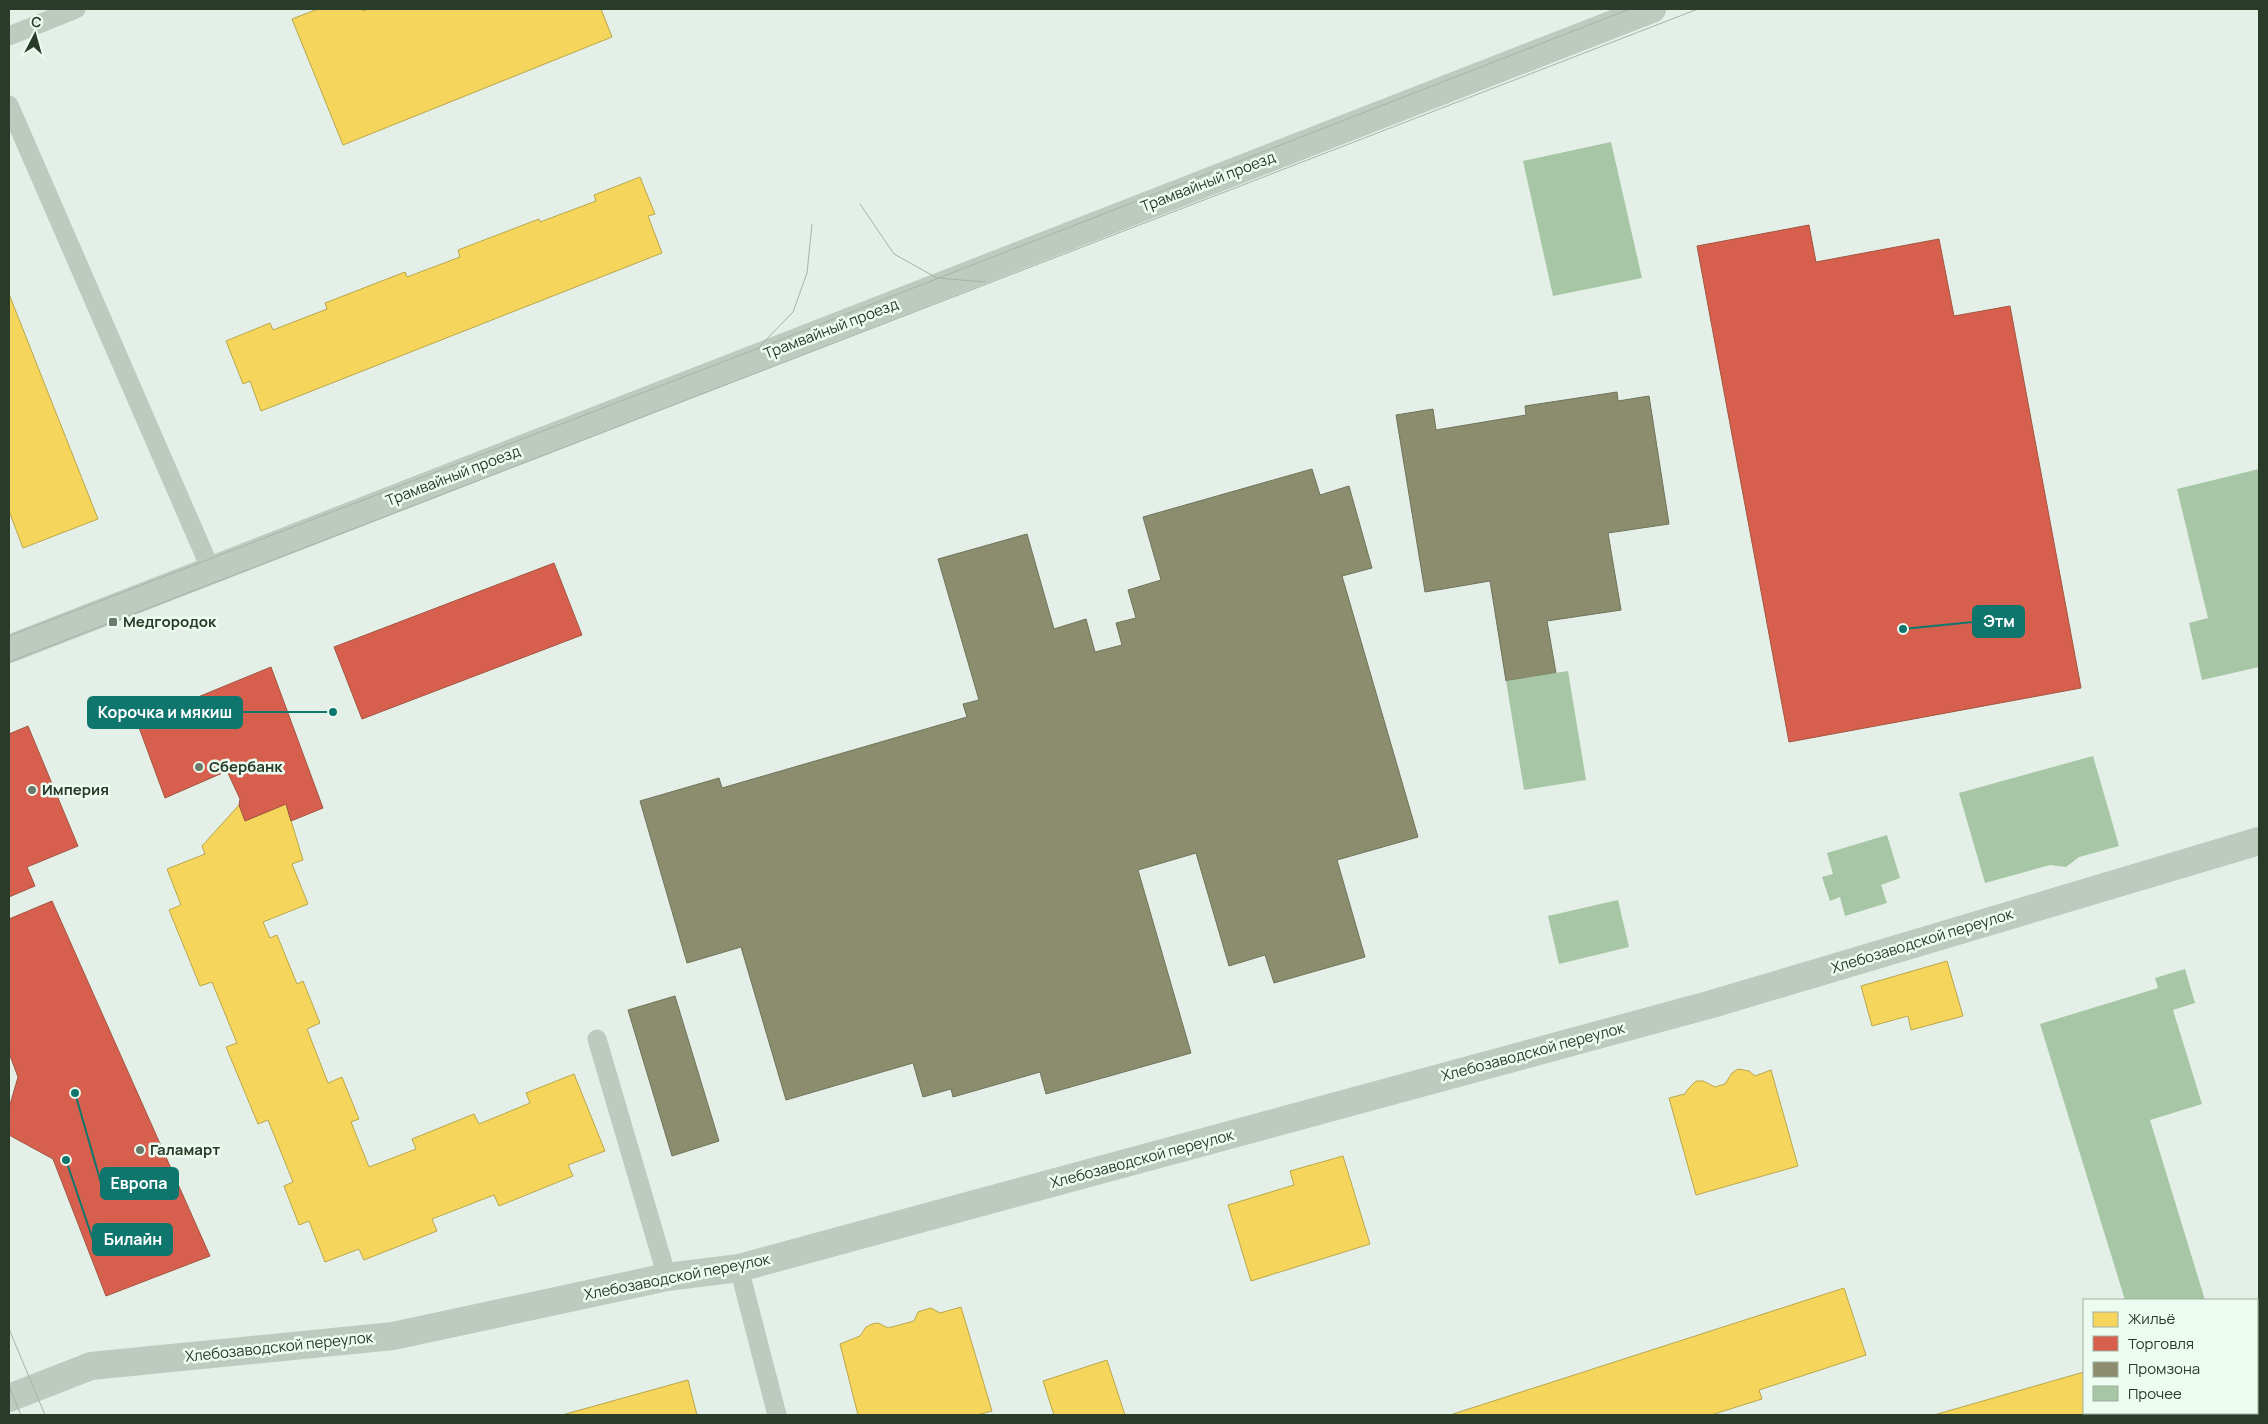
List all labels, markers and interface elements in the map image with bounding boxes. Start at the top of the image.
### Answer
north arrow [10,10,60,60]
text: С [30,12,43,32]
street label: Трамвайный проезд [1138,146,1278,217]
street label: Трамвайный проезд [761,293,901,364]
street label: Трамвайный проезд [383,440,523,511]
callout: Этм [1973,606,2024,637]
text: Этм [1983,610,2015,632]
place label: Медгородок [123,611,217,632]
marker: Медгородок [107,616,119,628]
callout: Корочка и мякиш [88,697,242,728]
text: Корочка и мякиш [98,701,232,723]
place label: Сбербанк [209,756,283,777]
marker: Сбербанк [193,761,205,773]
place label: Империя [42,779,109,800]
marker: Империя [26,784,38,796]
street label: Хлебозаводской переулок [1828,903,2016,978]
street label: Хлебозаводской переулок [1439,1017,1627,1086]
street label: Хлебозаводской переулок [1048,1124,1236,1193]
place label: Галамарт [150,1139,220,1160]
marker: Галамарт [134,1144,146,1156]
callout: Европа [101,1168,178,1199]
text: Европа [111,1172,168,1194]
callout: Билайн [93,1224,172,1255]
text: Билайн [104,1228,162,1250]
street label: Хлебозаводской переулок [582,1248,772,1305]
legend [2083,1299,2258,1414]
text: Жильё [2128,1308,2176,1329]
street label: Хлебозаводской переулок [184,1326,374,1367]
text: Торговля [2128,1333,2194,1354]
text: Промзона [2128,1358,2200,1379]
text: Прочее [2128,1383,2182,1404]

